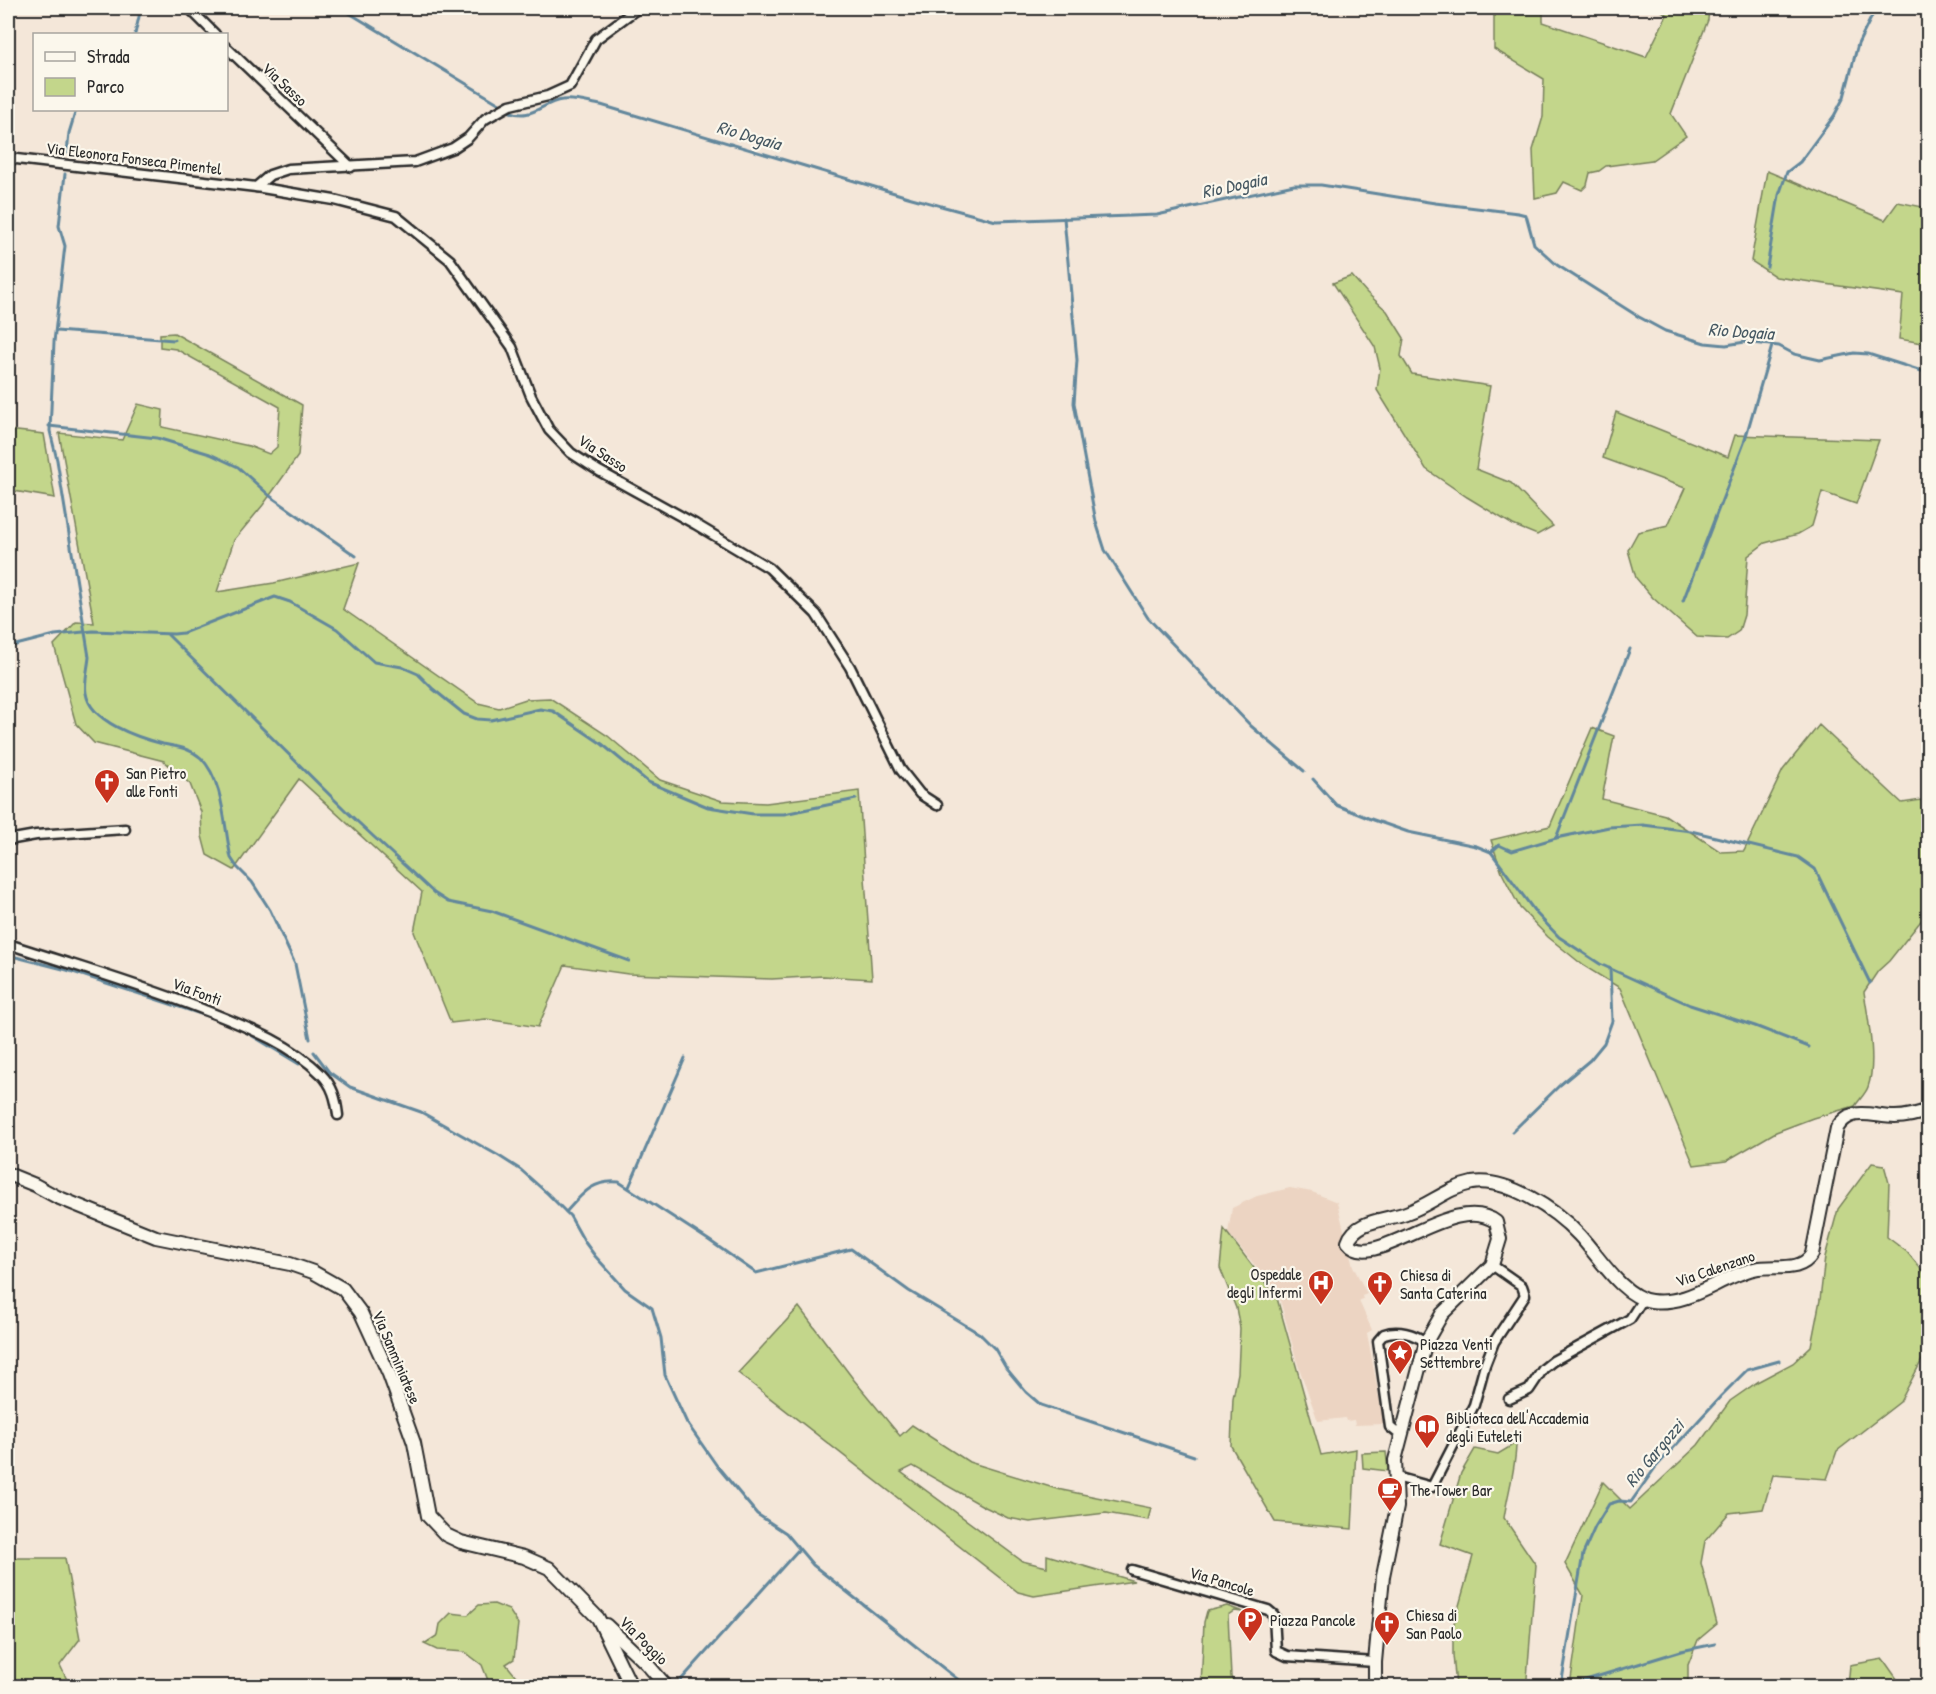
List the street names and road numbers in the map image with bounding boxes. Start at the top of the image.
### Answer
street label: Via Sasso [257,57,313,111]
street label: Via Eleonora Fonseca Pimentel [45,136,224,180]
street label: Via Sasso [574,429,632,477]
street label: Via Fonti [169,972,225,1010]
street label: Via Calenzano [1673,1244,1758,1292]
street label: Via Sanminiatese [367,1307,427,1408]
street label: Via Pancole [1187,1561,1258,1601]
street label: Via Poggio [615,1611,674,1670]

